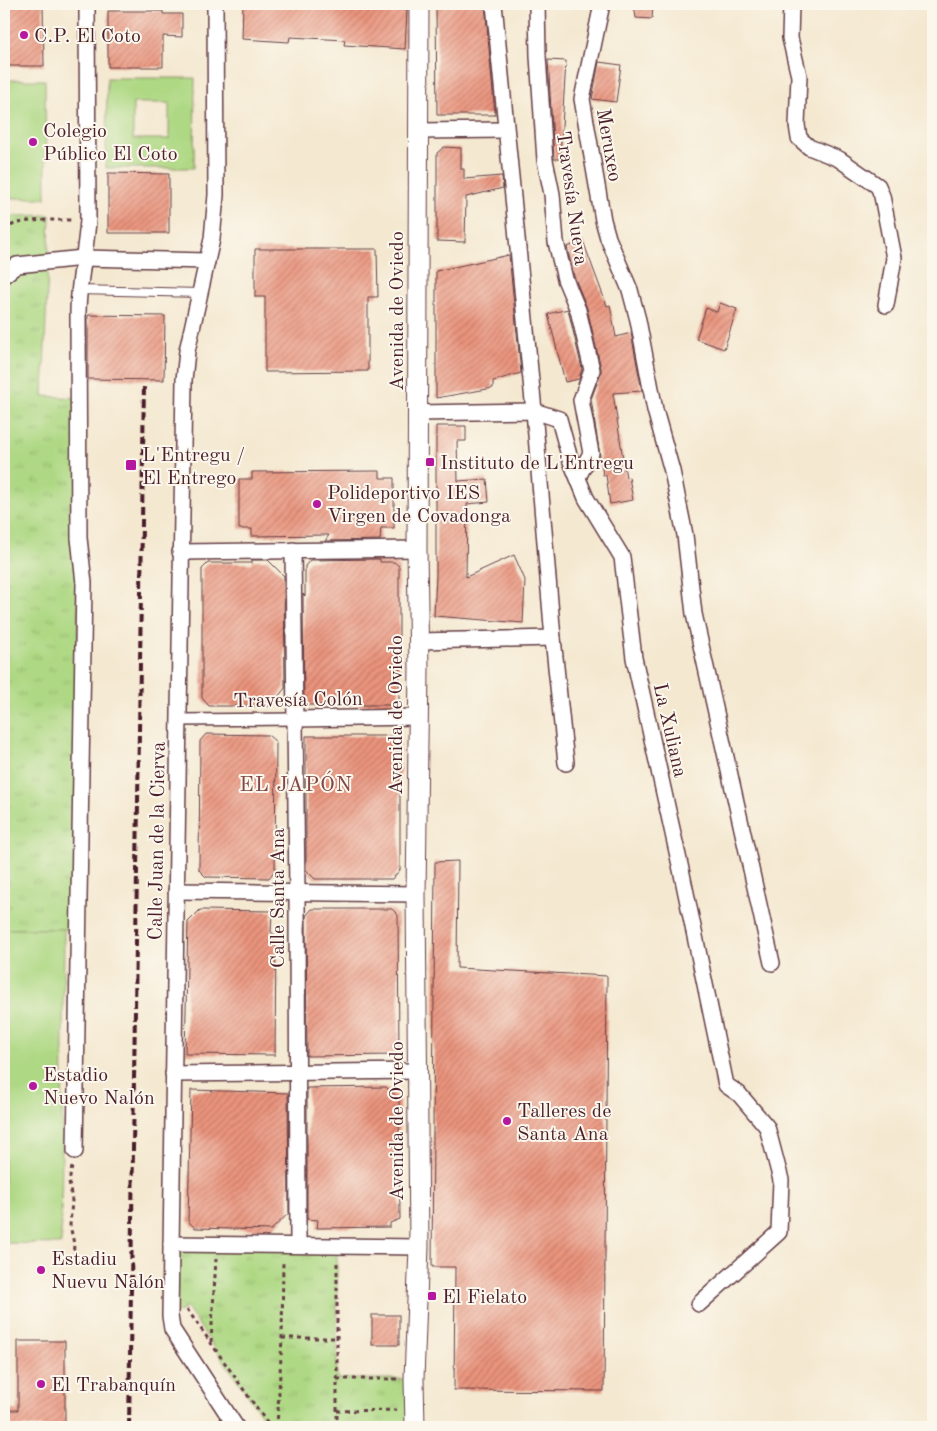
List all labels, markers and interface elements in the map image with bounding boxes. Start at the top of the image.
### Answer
place label: C.P. El Coto [34,27,141,47]
marker: C.P. El Coto [18,29,30,41]
street label: Meruxeo [592,107,624,183]
place label: Colegio Público El Coto [43,122,178,165]
street label: Travesía Nueva [552,130,590,267]
marker: Colegio Público El Coto [27,136,39,148]
street label: Avenida de Oviedo [388,231,408,391]
place label: L'Entregu / El Entrego [142,446,245,489]
place label: Instituto de L'Entregu [440,454,634,474]
marker: Instituto de L'Entregu [424,456,436,468]
marker: L'Entregu / El Entrego [124,458,138,472]
place label: Polideportivo IES Virgen de Covadonga [327,484,511,527]
marker: Polideportivo IES Virgen de Covadonga [311,498,323,510]
street label: Avenida de Oviedo [387,635,407,795]
street label: La Xuliana [649,681,690,780]
street label: Travesía Colón [233,690,363,712]
street label: Calle Juan de la Cierva [146,741,170,941]
district label: EL JAPÓN [239,770,353,796]
street label: Calle Santa Ana [269,828,289,968]
street label: Avenida de Oviedo [388,1041,408,1201]
place label: Estadio Nuevo Nalón [43,1066,155,1109]
marker: Estadio Nuevo Nalón [27,1080,39,1092]
place label: Talleres de Santa Ana [517,1102,611,1145]
marker: Talleres de Santa Ana [501,1115,513,1127]
place label: Estadiu Nuevu Nalón [51,1250,165,1293]
marker: Estadiu Nuevu Nalón [35,1264,47,1276]
place label: El Fielato [442,1288,527,1308]
marker: El Fielato [426,1290,438,1302]
place label: El Trabanquín [51,1376,176,1396]
marker: El Trabanquín [35,1378,47,1390]

